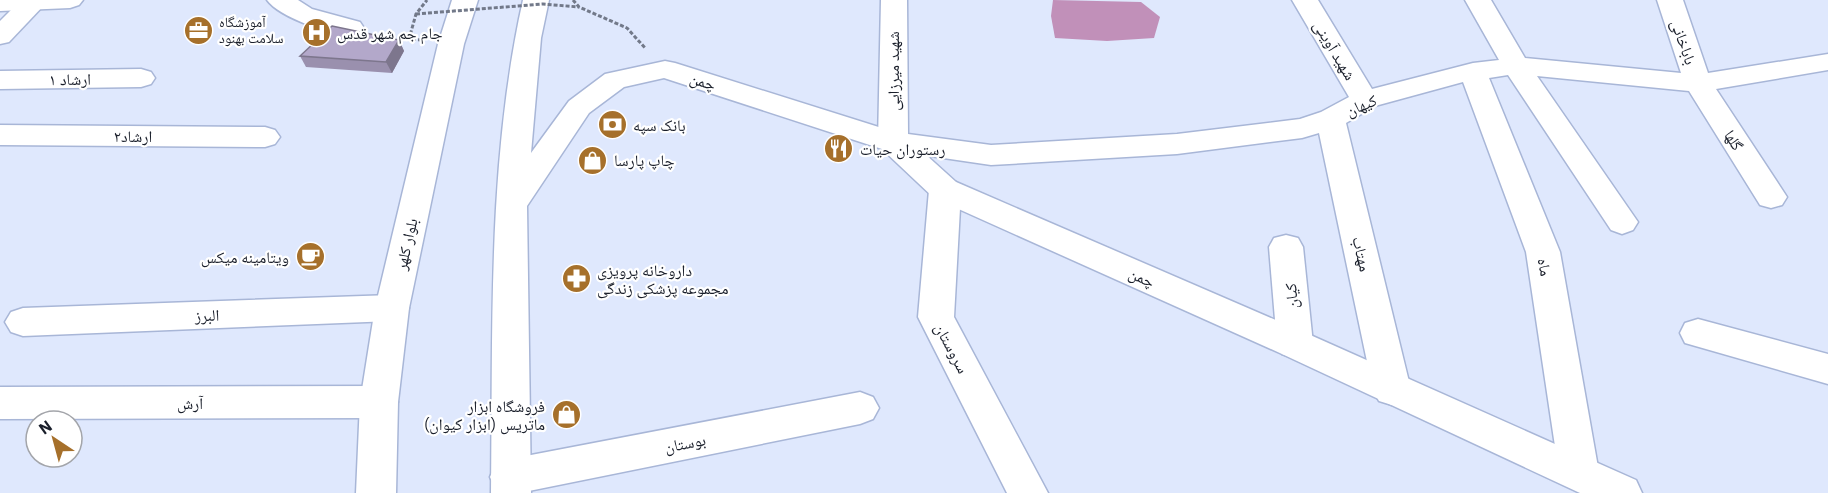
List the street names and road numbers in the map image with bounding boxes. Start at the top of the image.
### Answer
street label: شهید آوینی [1309,16,1361,84]
street label: باباخانی [1666,17,1701,68]
street label: شهید میرزایی [883,31,904,111]
street label: چمن [687,67,719,96]
street label: ارشاد ۱ [49,69,91,89]
street label: کیهان [1342,89,1380,121]
street label: ارشاد۲ [114,126,152,146]
street label: گلها [1720,126,1748,154]
street label: بلوار کلهر [390,216,422,273]
street label: مهتاب [1348,234,1376,274]
street label: ماه [1534,256,1556,278]
street label: چمن [1126,263,1158,292]
street label: کیان [1280,282,1303,310]
street label: البرز [193,305,220,325]
street label: سروستان [930,319,974,377]
street label: آرش [177,393,204,414]
street label: بوستان [663,429,708,458]

